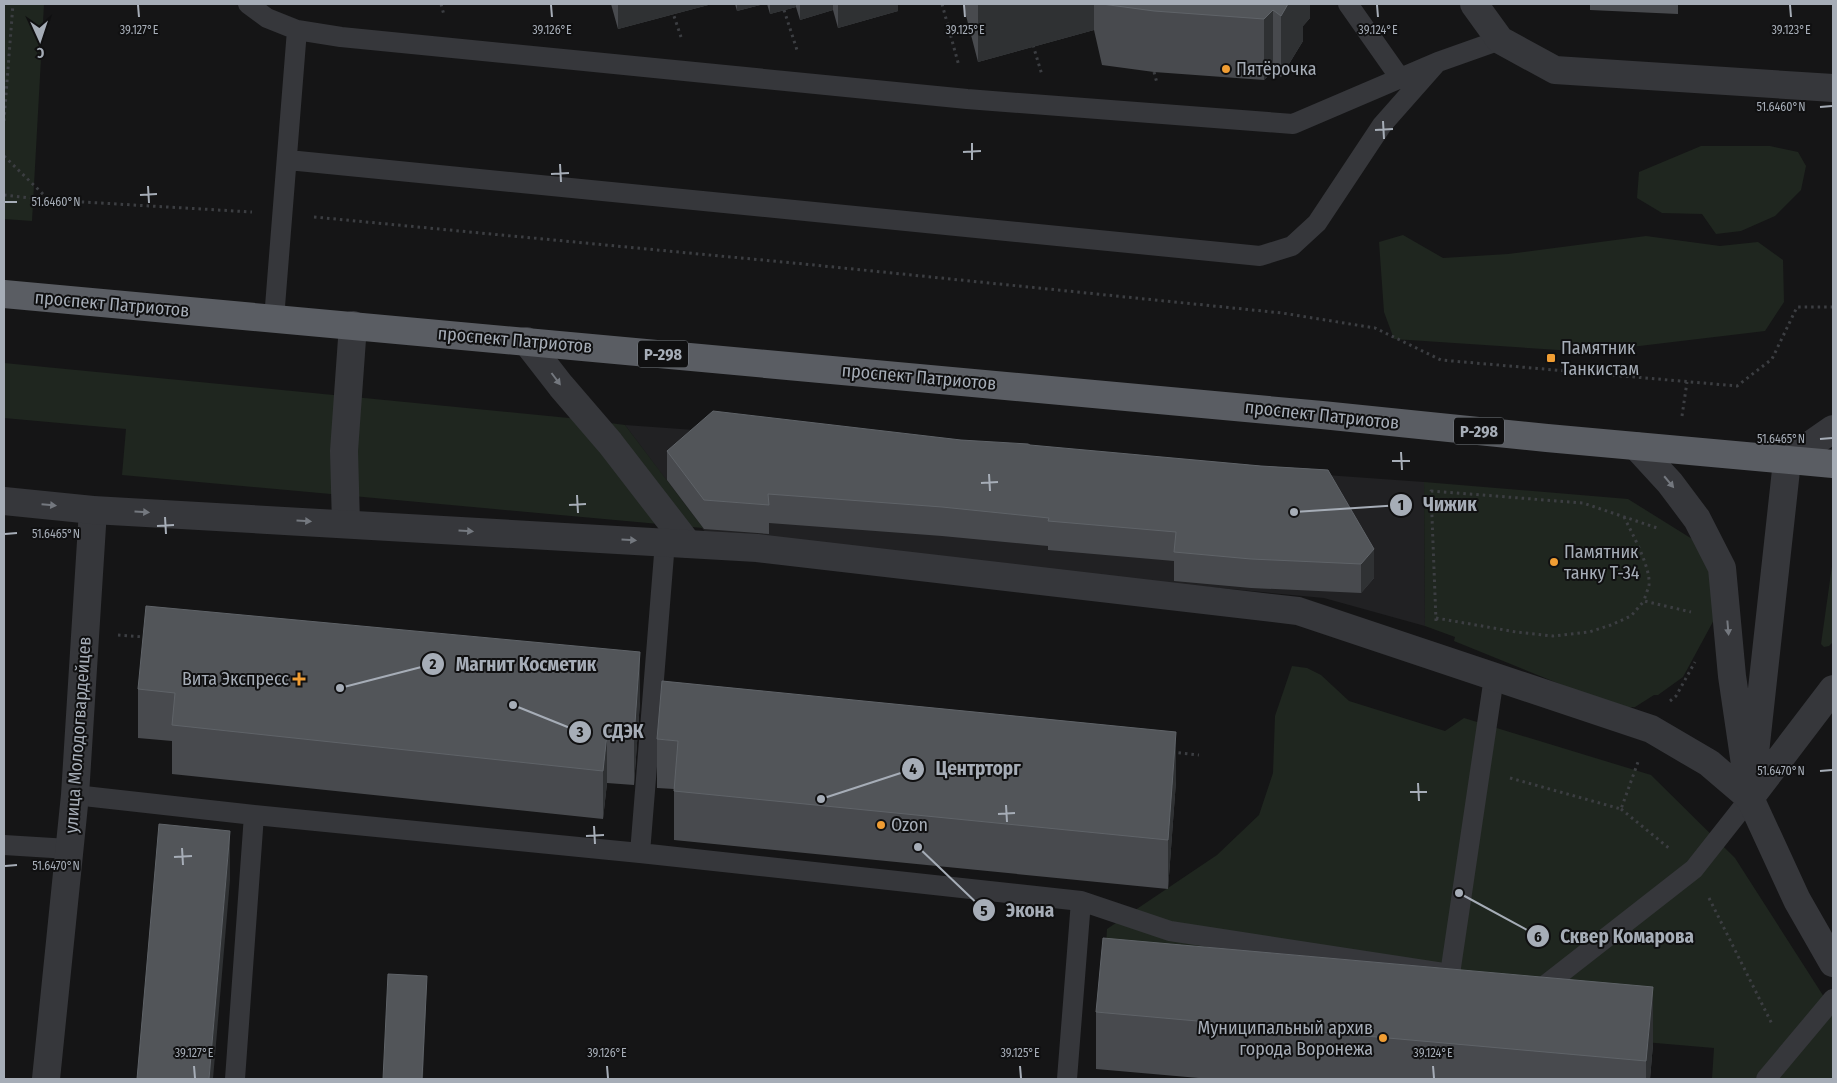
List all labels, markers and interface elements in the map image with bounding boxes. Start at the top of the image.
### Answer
north arrow [15,15,65,65]
text: 39.127°E [120,23,159,37]
text: 39.126°E [532,23,572,37]
text: 39.125°E [945,23,985,37]
text: 39.124°E [1358,23,1398,37]
text: 39.123°E [1771,23,1811,37]
text: С [36,44,45,61]
place label: Пятёрочка [1236,58,1317,80]
marker: Пятёрочка [1220,63,1232,75]
text: 51.6460°N [1757,100,1805,114]
text: 51.6460°N [32,195,80,209]
street label: проспект Патриотов [34,286,190,322]
street label: проспект Патриотов [437,322,593,358]
place label: Памятник Танкистам [1561,337,1639,380]
road number: Р-298 [638,340,688,368]
marker: Памятник Танкистам [1545,352,1557,364]
street label: проспект Патриотов [841,359,997,395]
one-way arrow [551,372,561,386]
street label: проспект Патриотов [1244,396,1400,434]
road number: Р-298 [1454,418,1504,444]
text: 51.6465°N [1757,432,1805,446]
one-way arrow [1663,475,1675,487]
callout: Чижик [1388,488,1487,522]
text: Чижик [1423,493,1477,516]
text: 1 [1398,496,1404,514]
one-way arrow [41,502,57,510]
one-way arrow [134,509,150,517]
one-way arrow [296,518,312,526]
text: 51.6465°N [32,527,80,541]
one-way arrow [459,527,475,535]
one-way arrow [621,536,637,544]
place label: Памятник танку Т-34 [1564,541,1640,584]
marker: Памятник танку Т-34 [1548,556,1560,568]
one-way arrow [1725,621,1733,637]
street label: улица Молодогвардейцев [60,636,96,834]
callout: Магнит Косметик [420,647,606,681]
text: Магнит Косметик [456,653,597,676]
text: 2 [429,655,437,673]
place label: Вита Экспресс [182,668,289,690]
marker: Вита Экспресс [293,673,305,685]
callout: СДЭК [567,715,653,749]
text: СДЭК [602,720,644,743]
text: 3 [575,723,584,741]
callout: Центрторг [900,752,1030,786]
text: Центрторг [935,757,1021,780]
text: 4 [909,760,917,778]
text: 51.6470°N [1757,764,1805,778]
place label: Ozon [891,814,928,836]
marker: Ozon [875,819,887,831]
text: 51.6470°N [32,859,80,873]
callout: Экона [971,893,1064,927]
text: Экона [1006,899,1054,922]
text: 5 [980,902,988,920]
callout: Сквер Комарова [1526,919,1704,953]
text: Сквер Комарова [1560,925,1694,948]
text: 6 [1534,928,1542,946]
place label: Муниципальный архив города Воронежа [1197,1017,1373,1060]
marker: Муниципальный архив города Воронежа [1377,1032,1389,1044]
text: 39.127°E [175,1046,214,1060]
text: 39.126°E [587,1046,627,1060]
text: 39.125°E [1000,1046,1040,1060]
text: 39.124°E [1413,1046,1453,1060]

